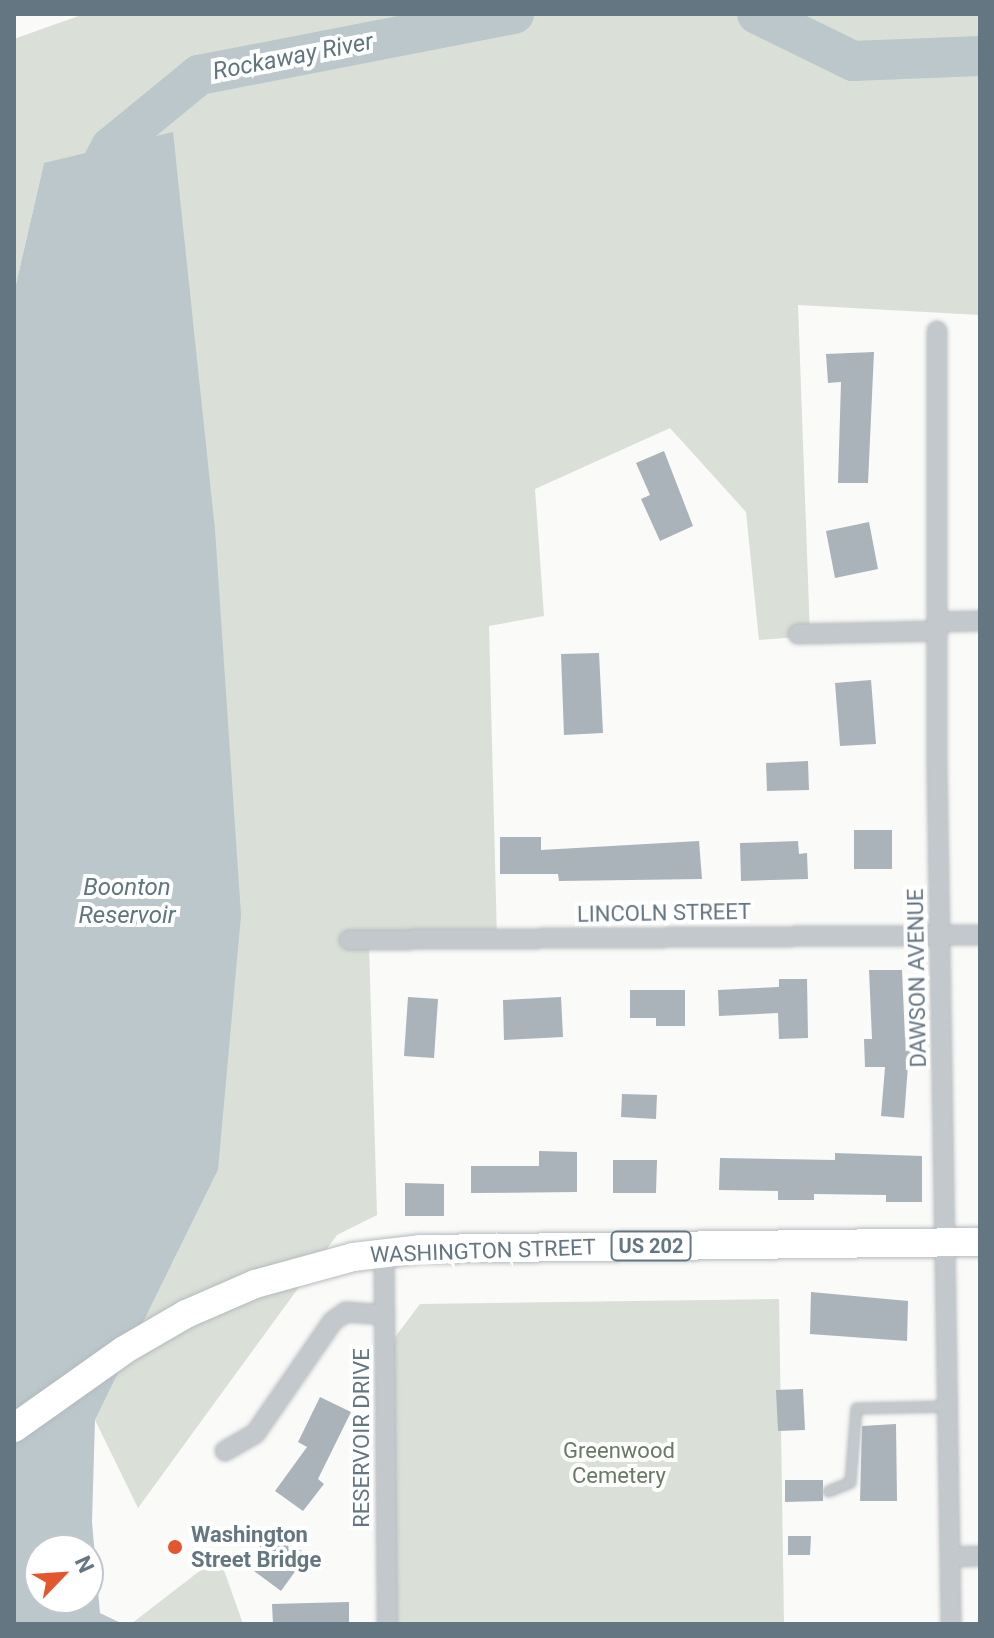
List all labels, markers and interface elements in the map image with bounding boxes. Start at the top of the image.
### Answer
water label: Rockaway River [210,27,376,87]
water label: Boonton Reservoir [78,874,176,930]
street label: DAWSON AVENUE [902,888,932,1068]
street label: LINCOLN STREET [577,898,751,928]
road number: US 202 [609,1230,693,1262]
street label: WASHINGTON STREET [370,1234,596,1268]
street label: RESERVOIR DRIVE [349,1348,375,1528]
park label: Greenwood Cemetery [563,1437,675,1488]
place label: Washington Street Bridge [191,1521,321,1572]
north arrow [24,1534,104,1614]
marker: Washington Street Bridge [166,1538,184,1556]
text: N [70,1552,99,1577]

